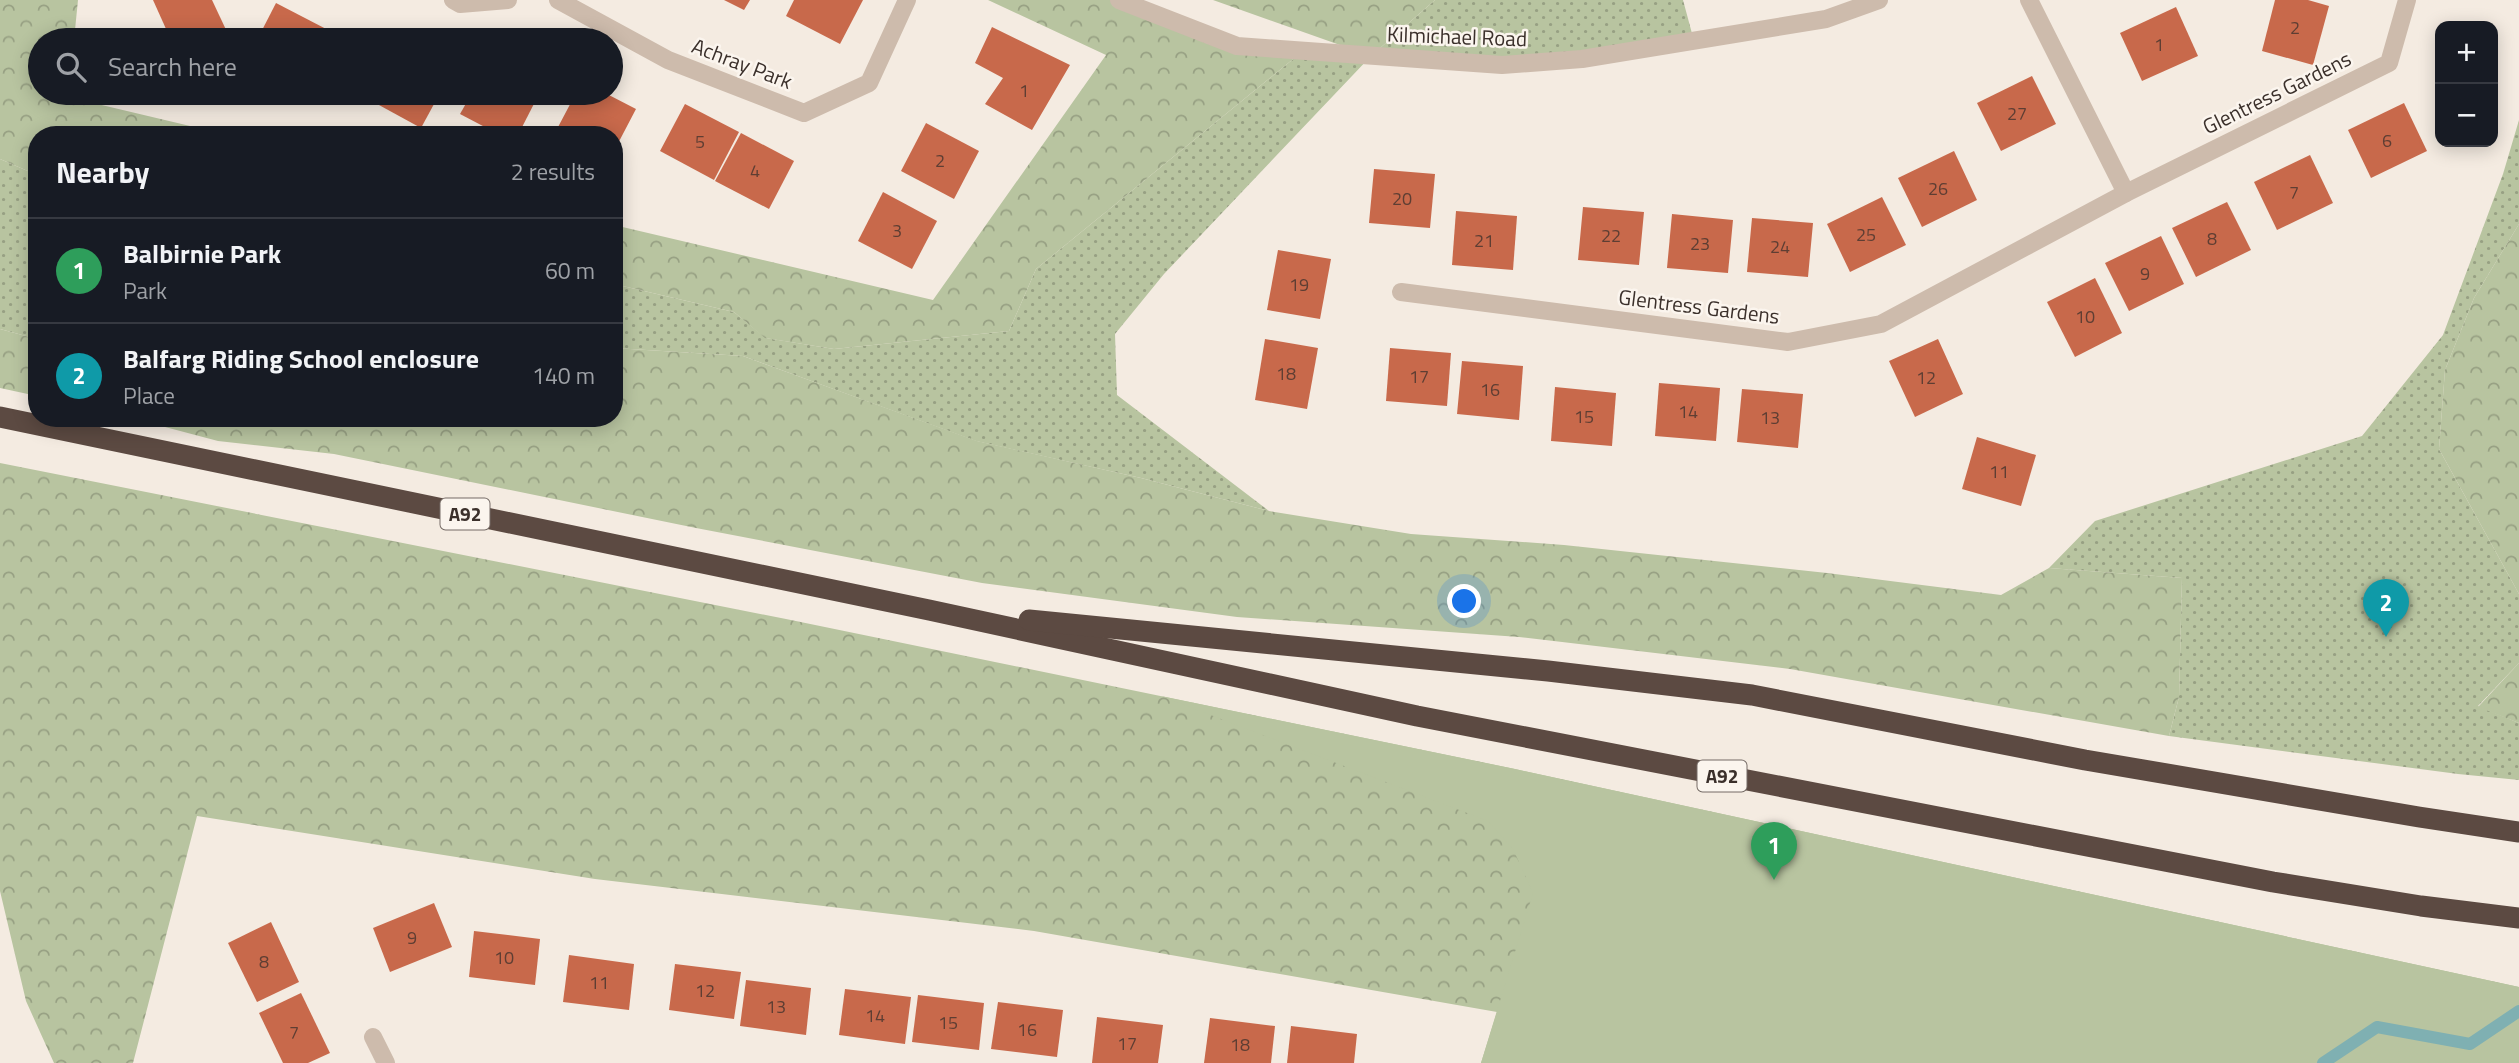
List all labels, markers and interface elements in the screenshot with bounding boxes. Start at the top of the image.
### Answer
house number: 2 [2290,14,2300,41]
street label: Kilmichael Road [1386,18,1528,54]
map controls [2435,21,2498,147]
button: + [2435,21,2498,84]
search box [28,28,623,105]
street label: Achray Park [687,29,797,97]
house number: 1 [2154,31,2164,58]
street label: Glentress Gardens [2197,42,2356,142]
text: Search here [108,47,237,86]
icon: search [52,48,90,86]
house number: 1 [1019,77,1029,104]
button: − [2435,84,2498,147]
house number: 27 [2007,100,2027,127]
house number: 6 [2382,127,2392,154]
house number: 5 [695,128,705,155]
house number: 2 [935,147,945,174]
text: Nearby [56,149,149,195]
text: 2 results [511,154,595,189]
house number: 4 [750,157,760,184]
house number: 26 [1928,175,1948,202]
house number: 7 [2289,179,2299,206]
house number: 20 [1392,185,1412,212]
house number: 3 [892,217,902,244]
house number: 25 [1856,221,1876,248]
house number: 22 [1601,222,1621,249]
house number: 8 [2207,225,2217,252]
house number: 21 [1474,227,1494,254]
house number: 23 [1690,230,1710,257]
house number: 24 [1770,233,1790,260]
text: Balbirnie Park [123,234,281,273]
text: 1 [73,253,85,288]
text: 60 m [545,253,595,288]
house number: 9 [2140,260,2150,287]
house number: 19 [1289,271,1309,298]
text: Park [123,273,167,308]
street label: Glentress Gardens [1617,280,1781,332]
house number: 10 [2075,303,2095,330]
text: Balfarg Riding School enclosure [123,339,479,378]
text: 2 [73,358,85,393]
text: 140 m [532,358,595,393]
house number: 18 [1276,360,1296,387]
house number: 17 [1409,363,1429,390]
house number: 12 [1916,364,1936,391]
house number: 16 [1480,376,1500,403]
text: Place [123,378,175,413]
house number: 14 [1678,398,1698,425]
house number: 15 [1574,403,1594,430]
house number: 13 [1760,404,1780,431]
house number: 11 [1989,458,2009,485]
road number: A92 [440,499,490,530]
pin: 2 [2363,579,2409,637]
your location [1447,584,1481,618]
road number: A92 [1698,761,1746,792]
pin: 1 [1751,822,1797,880]
house number: 9 [407,924,417,951]
house number: 10 [494,944,514,971]
house number: 8 [259,948,269,975]
house number: 11 [589,969,609,996]
house number: 12 [695,977,715,1004]
house number: 13 [766,993,786,1020]
house number: 14 [865,1002,885,1029]
house number: 15 [938,1009,958,1036]
house number: 16 [1017,1016,1037,1043]
house number: 7 [289,1019,299,1046]
house number: 17 [1117,1030,1137,1057]
house number: 18 [1230,1031,1250,1058]

